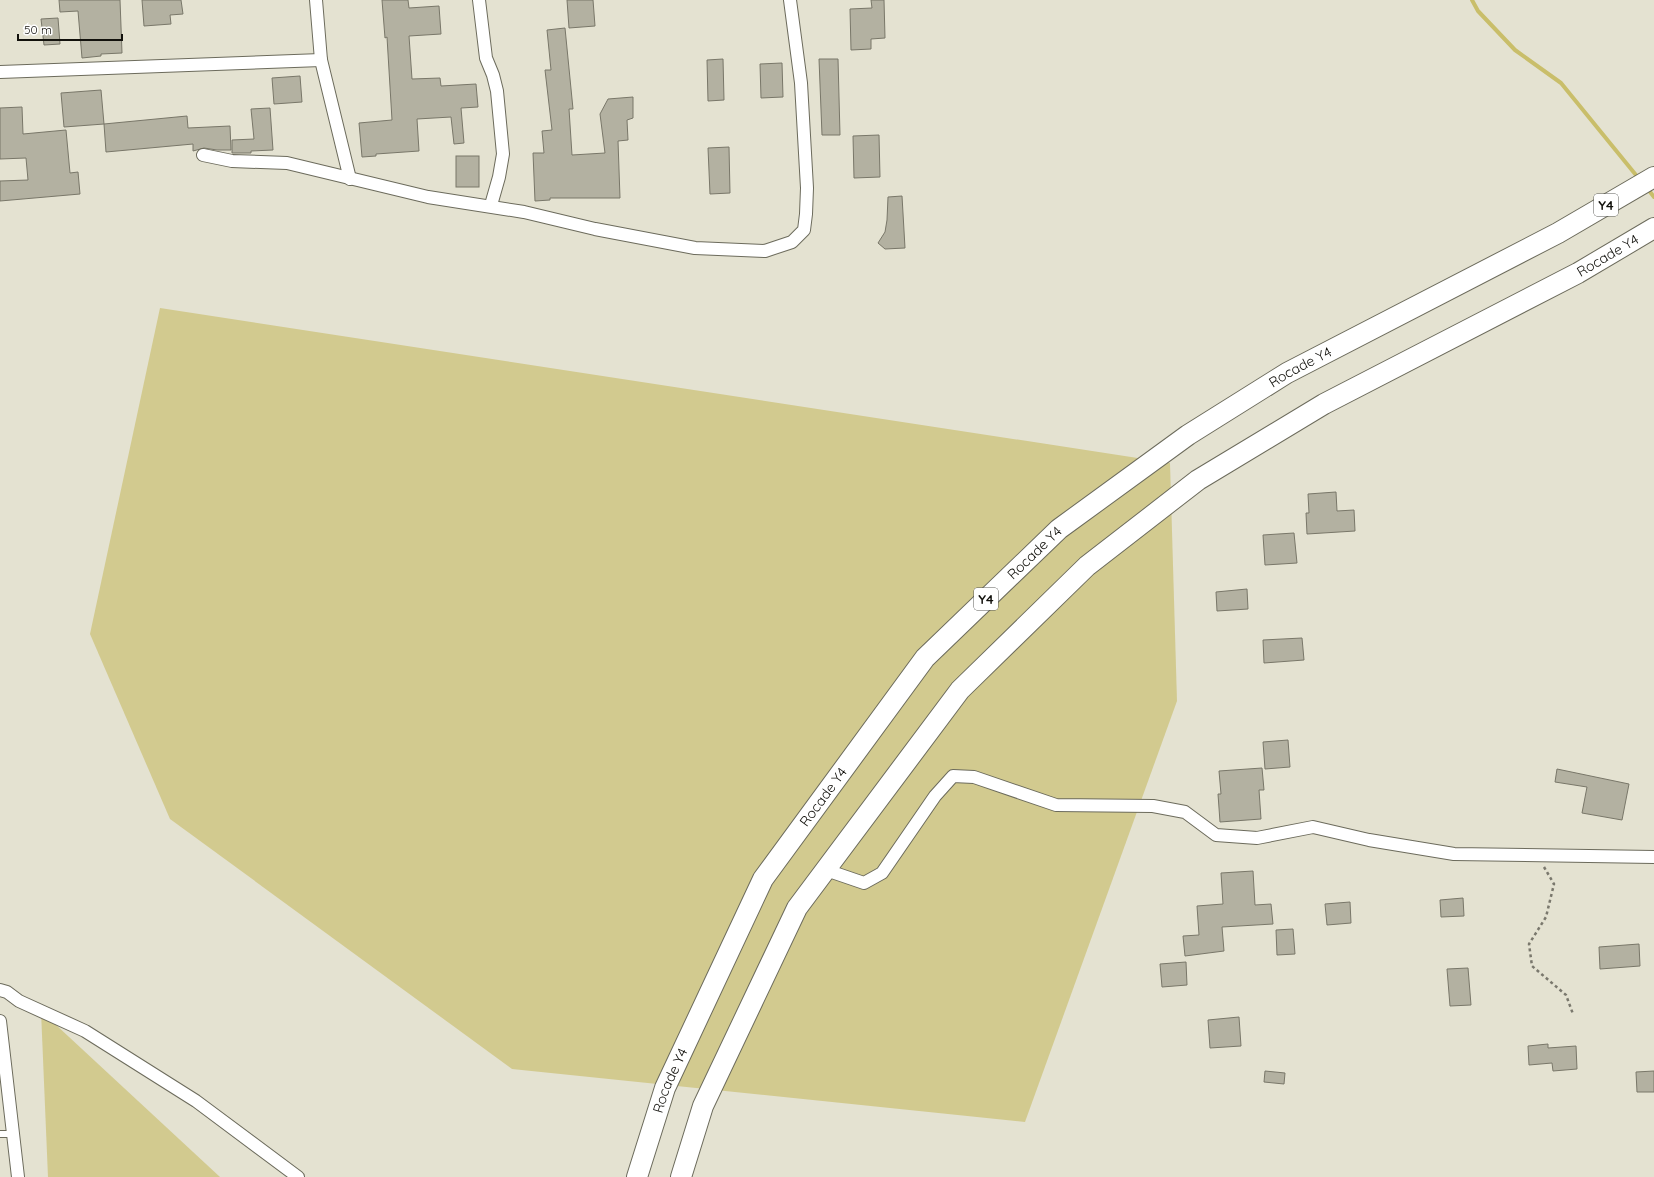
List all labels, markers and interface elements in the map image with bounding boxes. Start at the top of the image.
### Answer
scale bar [18,16,122,42]
text: 50 m [24,22,52,37]
road number: Y4 [1594,194,1618,216]
street label: Rocade Y4 [1573,230,1642,281]
street label: Rocade Y4 [1265,343,1335,391]
street label: Rocade Y4 [1003,522,1065,583]
road number: Y4 [974,588,998,610]
street label: Rocade Y4 [796,764,851,830]
street label: Rocade Y4 [649,1045,691,1115]

